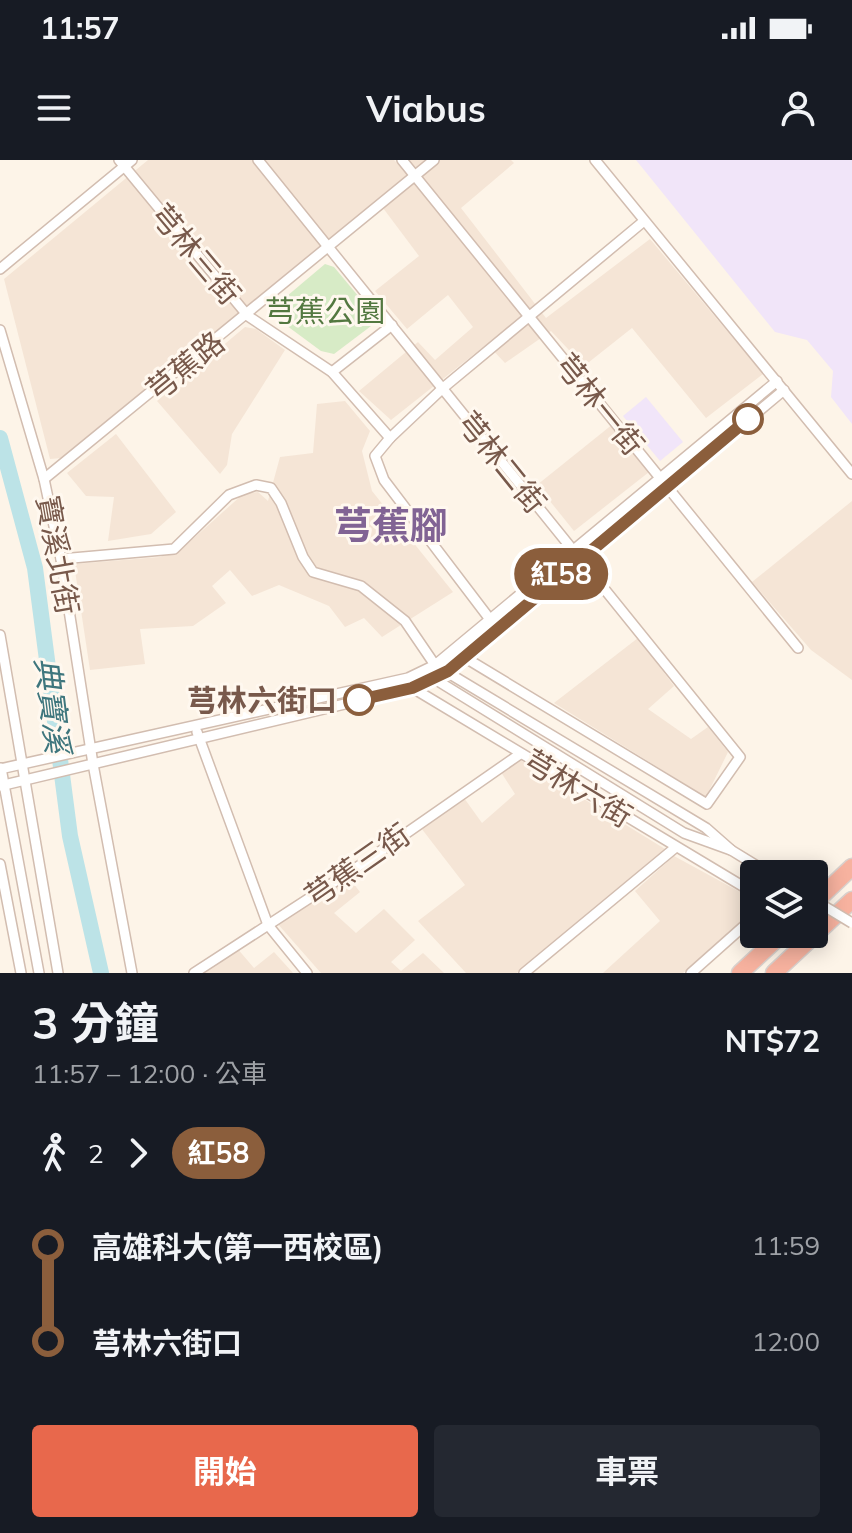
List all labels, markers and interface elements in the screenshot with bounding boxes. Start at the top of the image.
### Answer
text: 11:57 [40,9,119,47]
icon: menu [32,86,76,130]
text: Viabus [366,86,486,131]
icon: person [776,86,820,130]
street label: 芎林三街 [143,196,249,312]
park label: 芎蕉公園 [265,292,385,330]
street label: 芎蕉路 [138,323,232,409]
street label: 芎林一街 [547,345,653,463]
street label: 芎林二街 [449,403,555,521]
unlabelled marker [733,404,763,434]
street label: 寶溪北街 [29,493,87,617]
district label: 芎蕉腳 [334,501,448,549]
line badge: 紅58 [515,548,607,600]
text: 紅58 [530,556,592,591]
water label: 典寶溪 [27,655,79,759]
place label: 芎林六街口 [187,681,337,719]
marker: 芎林六街口 [344,685,374,715]
street label: 芎林六街 [517,741,639,835]
street label: 芎蕉三街 [297,815,417,915]
map controls [740,860,828,948]
button: layers [740,860,828,948]
text: 3 分鐘 [32,995,158,1050]
text: NT$72 [725,1022,820,1060]
text: 11:57 – 12:00 · 公車 [32,1057,267,1090]
icon: walk [32,1131,76,1175]
icon: forward [116,1131,160,1175]
text: 紅58 [188,1135,249,1170]
text: 2 [88,1137,104,1170]
text: 高雄科大(第一西校區) [92,1228,383,1266]
text: 11:59 [752,1229,820,1262]
text: 芎林六街口 [92,1324,242,1362]
text: 12:00 [752,1325,820,1358]
button: 開始 [32,1425,418,1517]
button: 車票 [434,1425,820,1517]

